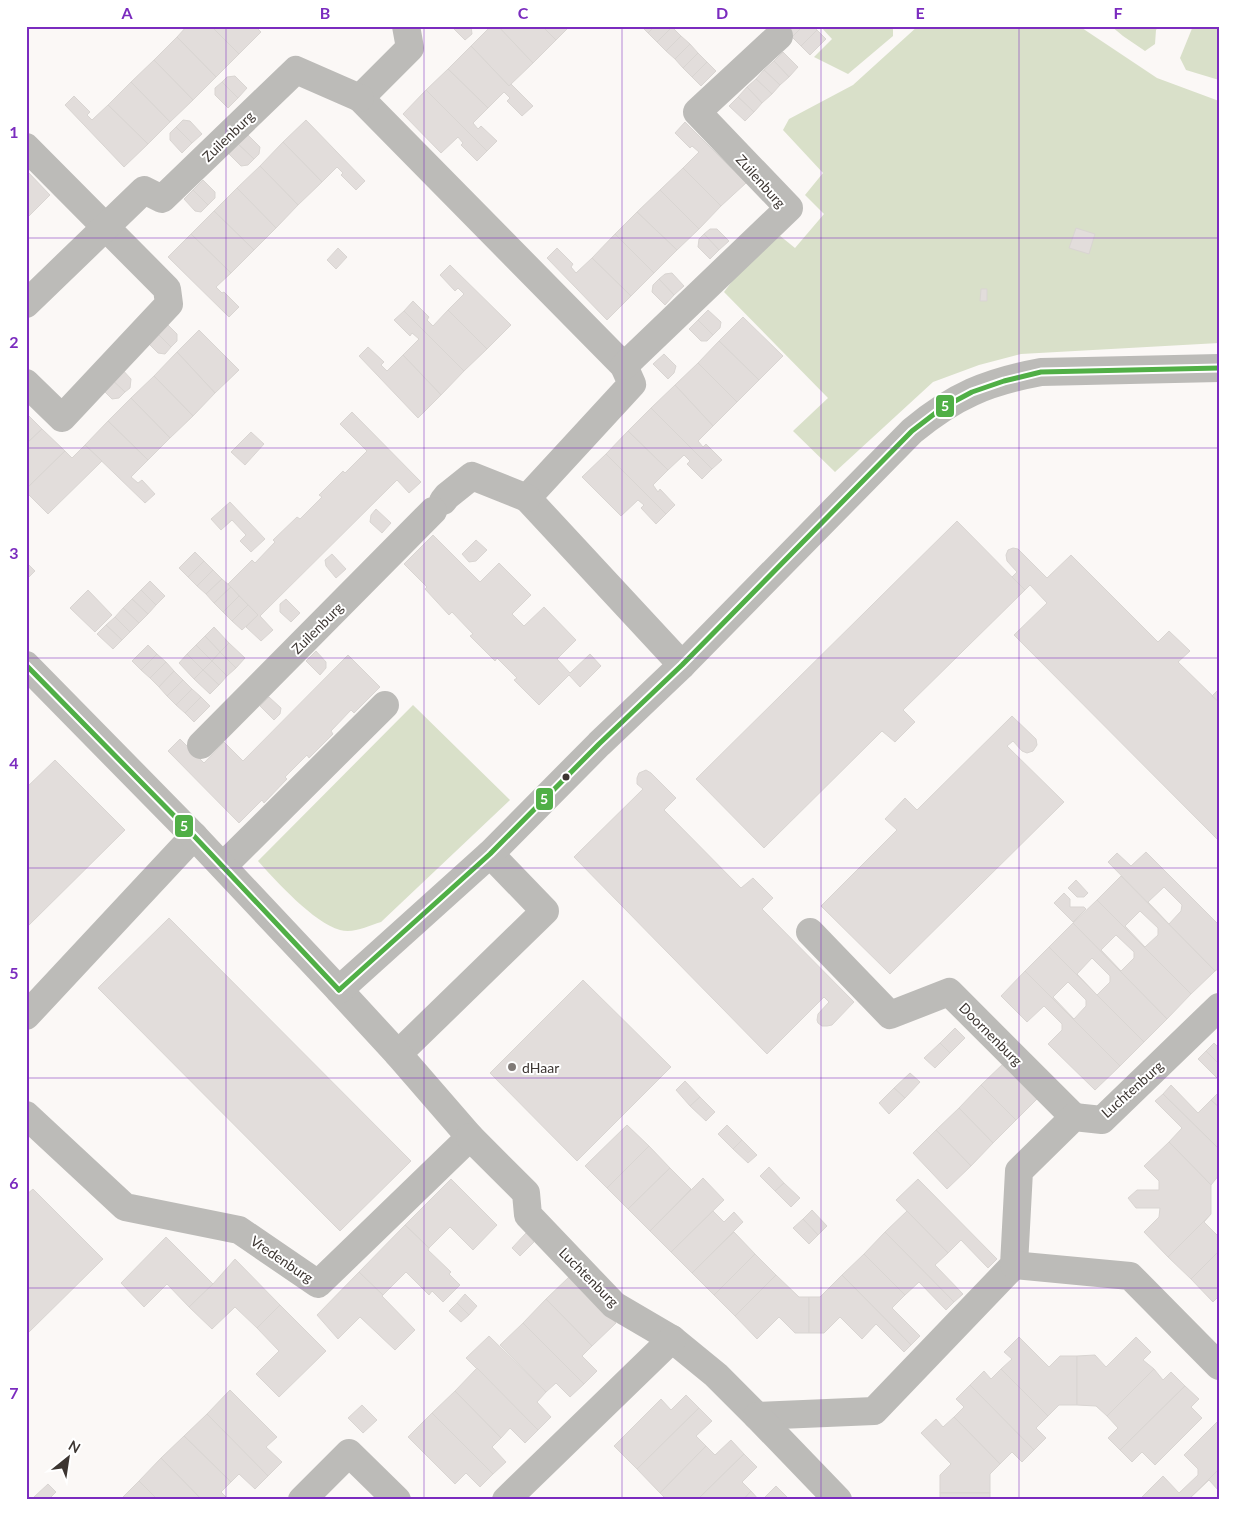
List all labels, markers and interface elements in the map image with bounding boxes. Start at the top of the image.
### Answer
text: A [120,3,133,22]
text: B [320,3,330,22]
text: C [518,3,529,22]
text: D [716,3,728,22]
text: E [915,3,925,22]
text: F [1113,3,1123,22]
street label: Zuilenburg [198,107,258,165]
text: 1 [9,122,19,141]
street label: Zuilenburg [733,151,789,211]
text: 2 [9,332,19,351]
line badge: 5 [935,394,955,418]
text: 5 [941,397,949,414]
text: 3 [9,543,19,562]
street label: Zuilenburg [288,599,346,657]
text: 4 [9,753,19,772]
unlabelled marker [561,772,571,782]
line badge: 5 [535,787,554,811]
text: 5 [540,790,548,807]
line badge: 5 [174,814,194,838]
text: 5 [180,817,188,834]
text: 5 [9,963,19,982]
street label: Doornenburg [956,999,1026,1069]
street label: Luchtenburg [1098,1057,1166,1121]
place label: dHaar [522,1059,559,1076]
marker: dHaar [506,1061,518,1073]
text: 6 [9,1173,19,1192]
street label: Vredenburg [247,1232,317,1286]
street label: Luchtenburg [556,1244,622,1310]
text: 7 [9,1383,19,1402]
north arrow [42,1434,92,1484]
text: N [66,1436,84,1456]

